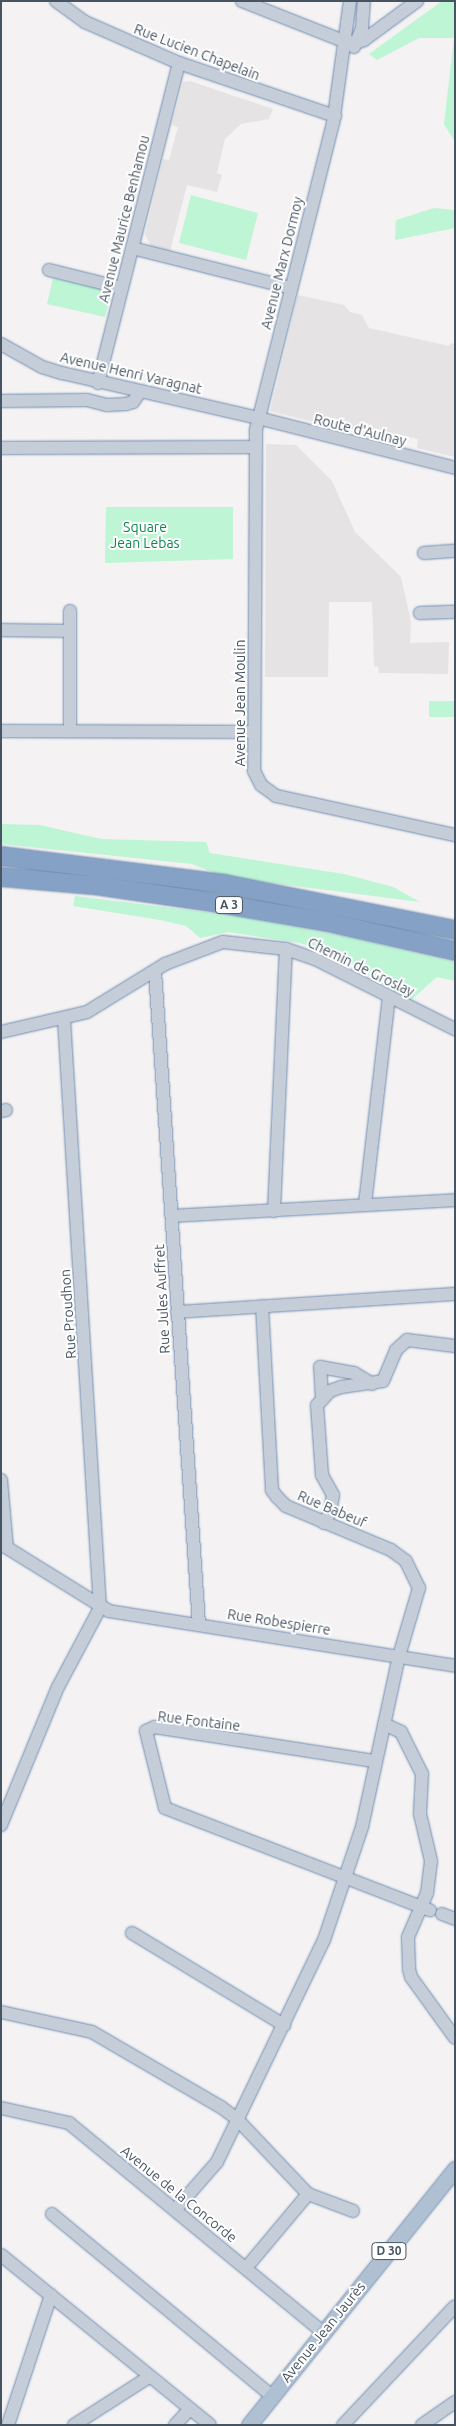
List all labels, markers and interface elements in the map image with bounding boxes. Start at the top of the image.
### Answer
street label: Rue Lucien Chapelain [132,20,262,84]
street label: Avenue Maurice Benhamou [95,134,153,304]
street label: Avenue Marx Dormoy [257,195,307,331]
street label: Avenue Henri Varagnat [59,349,203,397]
street label: Route d'Aulnay [312,410,408,450]
park label: Square Jean Lebas [110,519,180,552]
street label: Avenue Jean Moulin [232,640,248,766]
road number: A 3 [214,896,244,914]
street label: Chemin de Groslay [305,934,417,1000]
street label: Rue Jules Auffret [151,1244,173,1354]
street label: Rue Proudhon [56,1269,80,1359]
street label: Rue Babeuf [295,1487,369,1531]
street label: Rue Robespierre [226,1606,332,1638]
street label: Rue Fontaine [157,1708,241,1734]
street label: Avenue de la Concorde [118,2142,240,2246]
road number: D 30 [370,2242,408,2260]
street label: Avenue Jean Jaurès [277,2278,369,2386]

